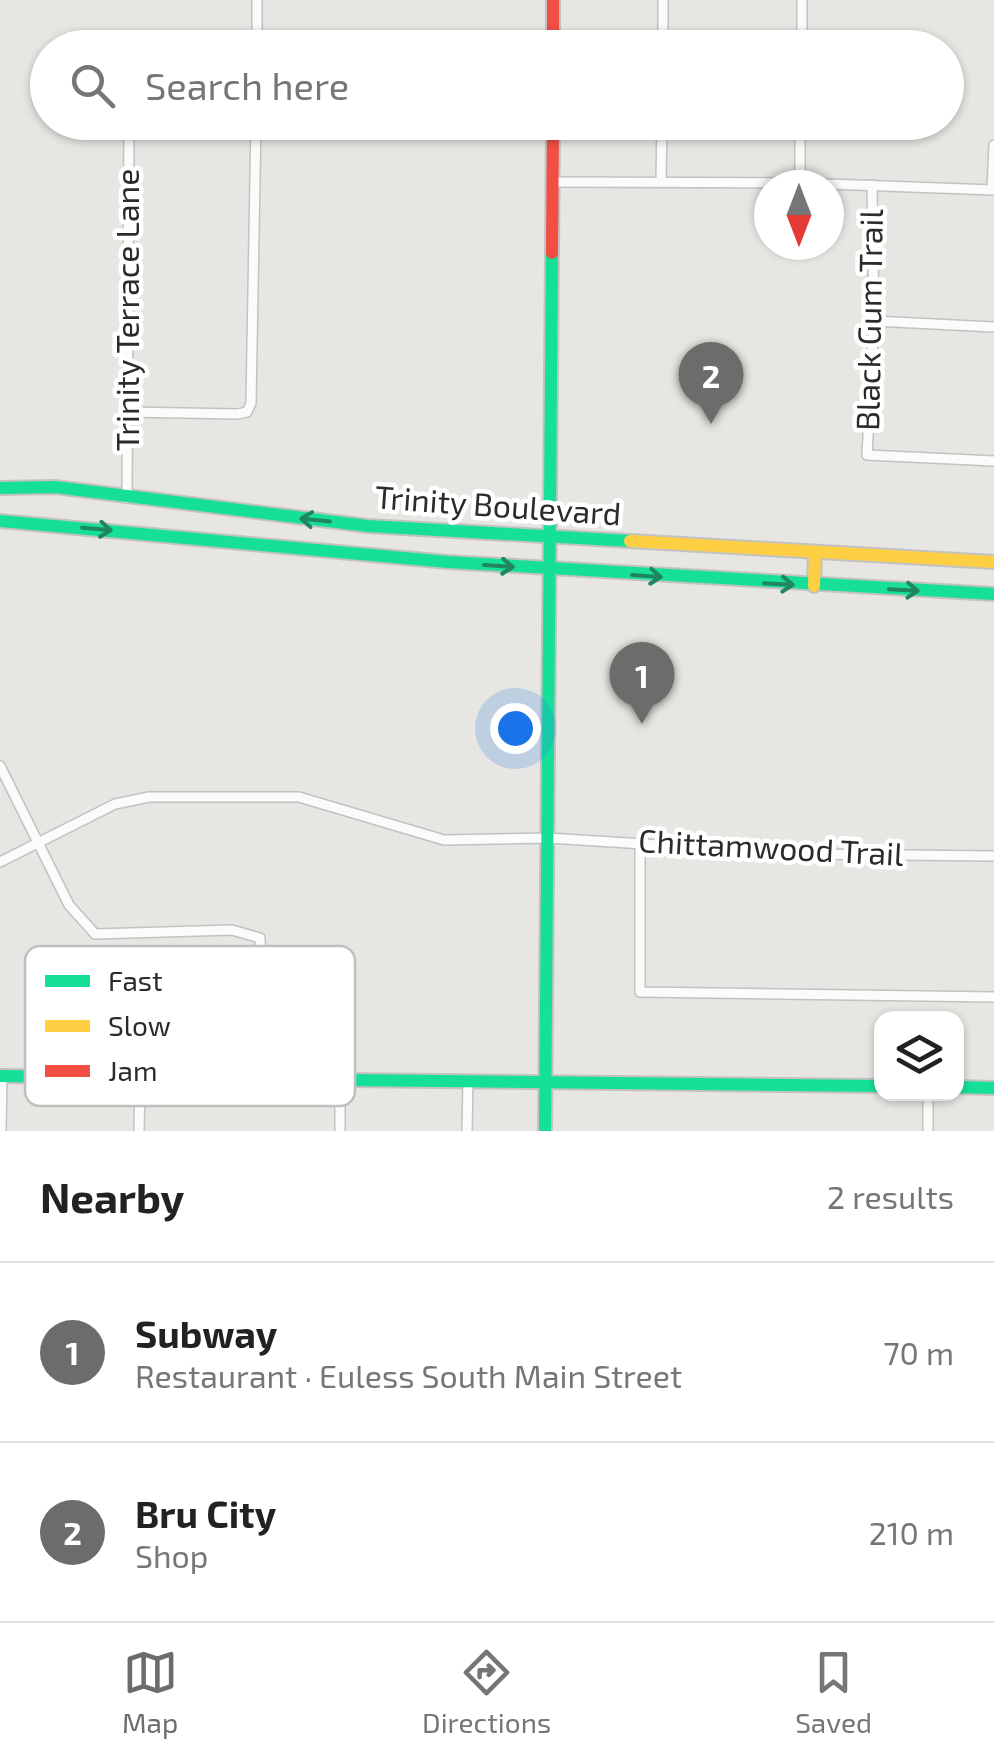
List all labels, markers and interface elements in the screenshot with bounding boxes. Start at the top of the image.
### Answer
search box [30,30,964,140]
icon: search [65,58,120,113]
text: Search here [145,62,349,108]
street label: Trinity Terrace Lane [107,169,145,451]
north arrow [754,170,844,260]
street label: Black Gum Trail [847,208,889,431]
pin: 2 [678,342,744,424]
street label: Trinity Boulevard [374,476,622,532]
one-way arrow [299,510,331,529]
one-way arrow [81,520,113,539]
one-way arrow [483,556,515,575]
one-way arrow [631,567,663,586]
one-way arrow [762,575,794,594]
one-way arrow [887,581,919,600]
pin: 1 [610,642,674,724]
your location [490,703,541,754]
street label: Chittamwood Trail [638,820,905,872]
legend [25,946,355,1106]
text: Fast [108,963,163,997]
text: Slow [108,1008,171,1042]
map controls [874,1011,964,1101]
button: layers [874,1011,964,1101]
text: Jam [108,1053,157,1087]
text: Nearby [40,1171,184,1221]
text: 2 results [827,1177,954,1215]
text: Subway [135,1310,277,1356]
text: 1 [66,1333,79,1371]
text: 70 m [883,1333,954,1371]
text: Restaurant · Euless South Main Street [135,1356,682,1394]
text: Bru City [135,1490,276,1536]
text: 2 [63,1513,82,1551]
text: 210 m [869,1513,954,1551]
text: Shop [135,1536,208,1574]
tab: Map [122,1645,178,1739]
tab: Directions [422,1645,551,1739]
tab: Saved [795,1645,872,1739]

